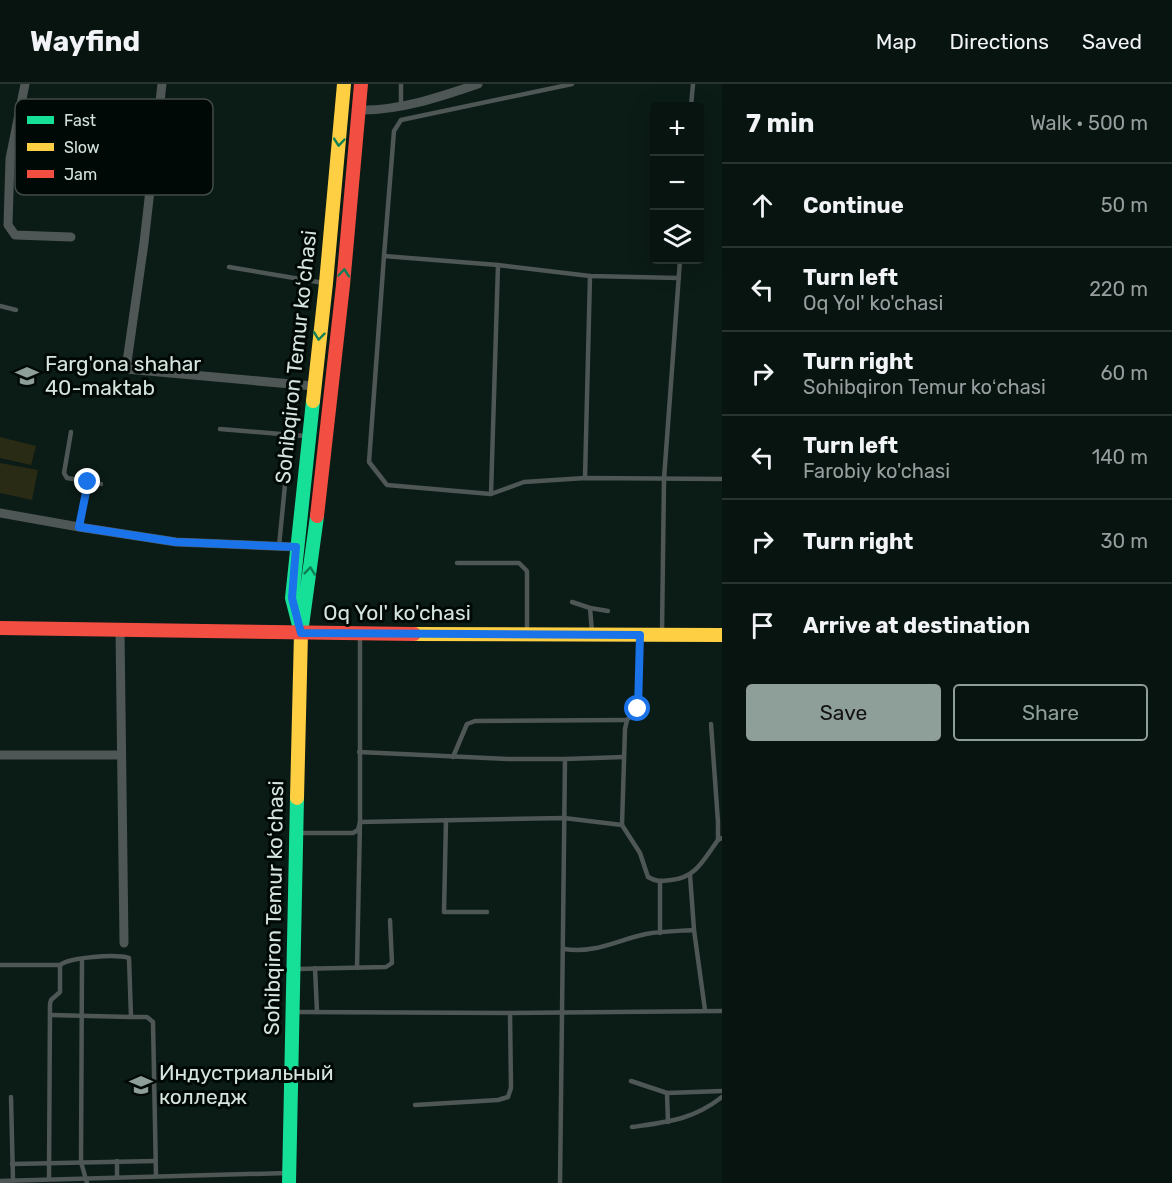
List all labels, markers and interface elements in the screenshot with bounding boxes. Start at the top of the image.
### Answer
text: Wayfind [30,25,140,58]
text: Map [876,29,917,54]
text: Directions [950,29,1049,54]
text: Saved [1082,29,1142,54]
legend [15,99,213,195]
map controls [650,102,704,264]
button: + [650,102,704,156]
text: 7 min [746,108,814,139]
text: Fast [64,111,96,130]
text: Walk · 500 m [1030,111,1148,135]
text: Slow [64,138,100,157]
one-way arrow [333,138,346,147]
button: − [650,156,704,210]
text: Jam [64,165,97,184]
icon: ahead [746,189,779,222]
text: Continue [803,192,904,219]
text: 50 m [1101,193,1148,217]
button: layers [650,210,704,264]
street label: Sohibqiron Temur koʻchasi [270,229,321,485]
text: Turn left [803,264,898,291]
one-way arrow [337,268,350,277]
icon: left [746,273,779,306]
text: 220 m [1089,277,1148,301]
text: Oq Yol' ko'chasi [803,291,943,315]
one-way arrow [314,332,326,341]
text: Turn right [803,348,913,375]
place label: Farg'ona shahar 40-maktab [45,351,201,400]
icon: right [746,357,779,390]
text: 60 m [1101,361,1148,385]
school or university icon: Farg'ona shahar 40-maktab [14,363,40,389]
text: Sohibqiron Temur koʻchasi [803,375,1046,399]
text: Turn left [803,432,898,459]
icon: left [746,441,779,474]
text: 140 m [1092,445,1148,469]
text: Farobiy ko'chasi [803,459,950,483]
route end [74,468,100,494]
icon: right [746,525,779,558]
text: Turn right [803,528,913,555]
text: 30 m [1101,529,1148,553]
one-way arrow [304,566,316,575]
street label: Oq Yol' ko'chasi [323,600,471,625]
icon: arrive [746,609,779,642]
text: Arrive at destination [803,612,1030,639]
button: Save [746,684,941,741]
button: Share [953,684,1148,741]
route start [624,695,650,721]
street label: Sohibqiron Temur koʻchasi [259,780,288,1036]
place label: Индустриальный колледж [159,1060,334,1109]
school or university icon: Индустриальный колледж [128,1072,154,1098]

